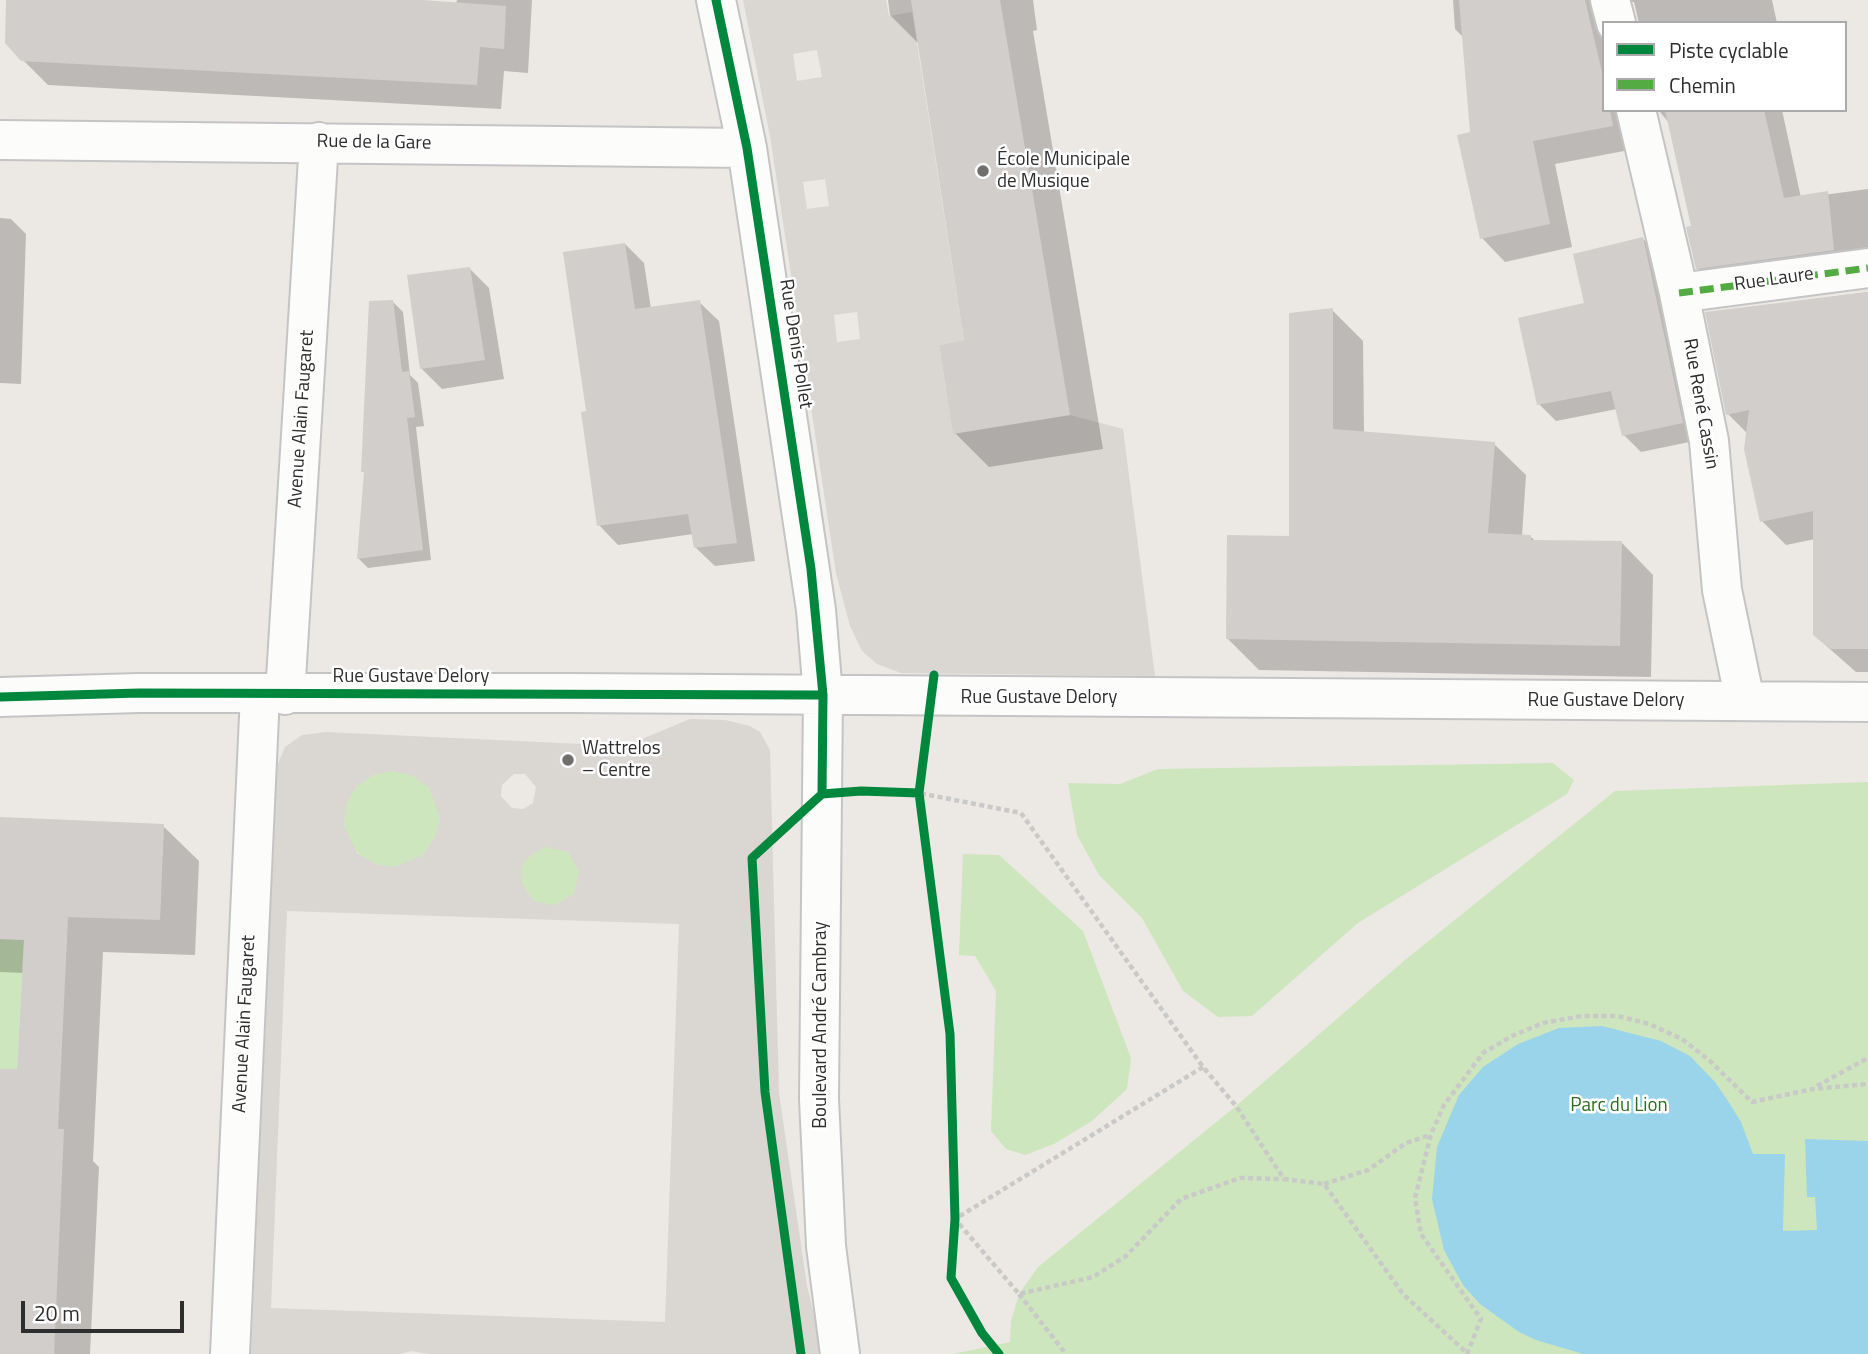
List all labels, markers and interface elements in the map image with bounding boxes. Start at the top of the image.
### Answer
legend [1602,21,1847,112]
text: Piste cyclable [1669,34,1789,66]
text: Chemin [1669,69,1736,101]
street label: Rue de la Gare [316,131,432,155]
place label: École Municipale de Musique [997,149,1130,193]
marker: École Municipale de Musique [975,163,991,179]
street label: Rue Laure [1733,263,1815,297]
street label: Rue Denis Pollet [773,278,817,410]
street label: Avenue Alain Faugaret [284,329,320,509]
street label: Rue René Cassin [1677,337,1723,471]
street label: Rue Gustave Delory [333,666,489,688]
street label: Rue Gustave Delory [961,687,1117,709]
street label: Rue Gustave Delory [1528,690,1684,712]
place label: Wattrelos – Centre [582,738,661,782]
marker: Wattrelos – Centre [560,752,576,768]
street label: Boulevard André Cambray [810,921,832,1129]
street label: Avenue Alain Faugaret [229,934,261,1114]
park label: Parc du Lion [1570,1095,1668,1117]
scale bar [24,1288,187,1332]
text: 20 m [34,1297,80,1329]

